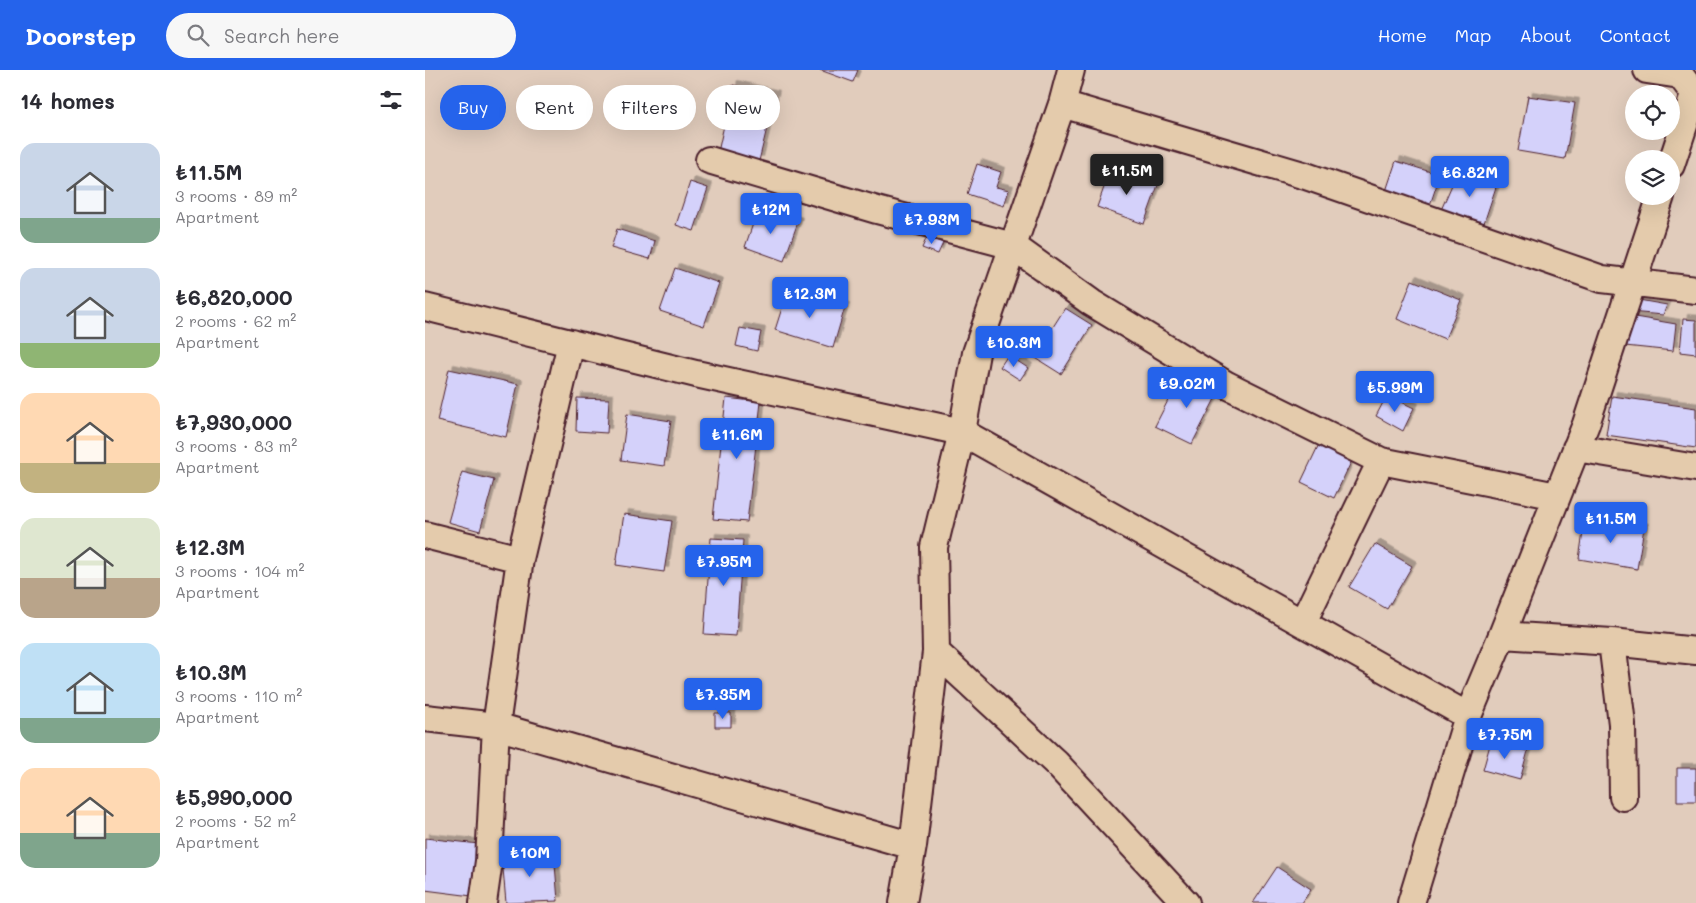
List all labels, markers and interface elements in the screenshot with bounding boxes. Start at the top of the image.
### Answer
search box [166,13,516,58]
text: Doorstep [25,20,136,51]
icon: search [184,21,212,49]
text: Search here [224,23,340,48]
text: Home [1378,23,1427,47]
text: Map [1455,23,1491,47]
text: About [1519,23,1572,47]
text: Contact [1600,23,1671,47]
chip: Buy [440,85,506,130]
chip: Rent [516,85,593,130]
chip: Filters [603,85,696,130]
chip: New [706,85,780,130]
map controls [1625,85,1680,205]
button: locate [1625,85,1680,140]
icon: filters [377,86,405,114]
text: 14 homes [20,87,115,114]
button: layers [1625,150,1680,205]
pin: ₺11.5M [1086,154,1168,196]
pin: ₺6.82M [1429,156,1511,198]
text: ₺11.5M [175,158,242,185]
text: ₺11.5M [1101,159,1153,180]
text: ₺6.82M [1442,161,1498,182]
icon: home [60,163,120,223]
text: 3 rooms · 89 m² [175,185,297,206]
pin: ₺12M [741,192,801,235]
text: ₺12M [752,198,790,219]
pin: ₺7.93M [891,202,973,245]
text: Apartment [175,206,260,227]
text: ₺7.93M [904,208,960,229]
pin: ₺12.3M [769,276,851,319]
text: ₺12.3M [783,282,837,303]
text: ₺6,820,000 [175,283,293,310]
icon: home [60,288,120,348]
text: 2 rooms · 62 m² [175,310,296,331]
pin: ₺10.3M [973,326,1055,368]
text: Apartment [175,331,260,352]
text: ₺10.3M [987,331,1041,352]
pin: ₺9.02M [1146,366,1228,409]
pin: ₺5.99M [1354,370,1436,413]
text: ₺9.02M [1159,372,1215,393]
text: ₺5.99M [1367,376,1423,397]
text: ₺7,930,000 [175,408,292,435]
icon: home [60,413,120,473]
pin: ₺11.6M [696,418,778,460]
text: ₺11.6M [711,423,763,444]
text: 3 rooms · 83 m² [175,435,297,456]
text: Apartment [175,456,260,477]
pin: ₺11.5M [1570,502,1652,544]
text: ₺11.5M [1585,507,1637,528]
text: ₺12.3M [175,533,245,560]
icon: home [60,538,120,598]
pin: ₺7.95M [683,544,765,587]
text: ₺7.95M [696,550,752,571]
text: 3 rooms · 104 m² [175,560,305,581]
text: Apartment [175,581,260,602]
text: ₺10.3M [175,658,247,685]
icon: home [60,663,120,723]
pin: ₺7.35M [682,678,764,720]
text: ₺7.35M [695,683,751,704]
text: 3 rooms · 110 m² [175,685,302,706]
text: Apartment [175,706,260,727]
pin: ₺7.75M [1464,718,1546,760]
text: ₺7.75M [1477,723,1533,744]
text: ₺5,990,000 [175,783,293,810]
icon: home [60,788,120,848]
text: 2 rooms · 52 m² [175,810,296,831]
text: Apartment [175,831,260,852]
pin: ₺10M [500,836,560,878]
text: ₺10M [510,841,550,862]

